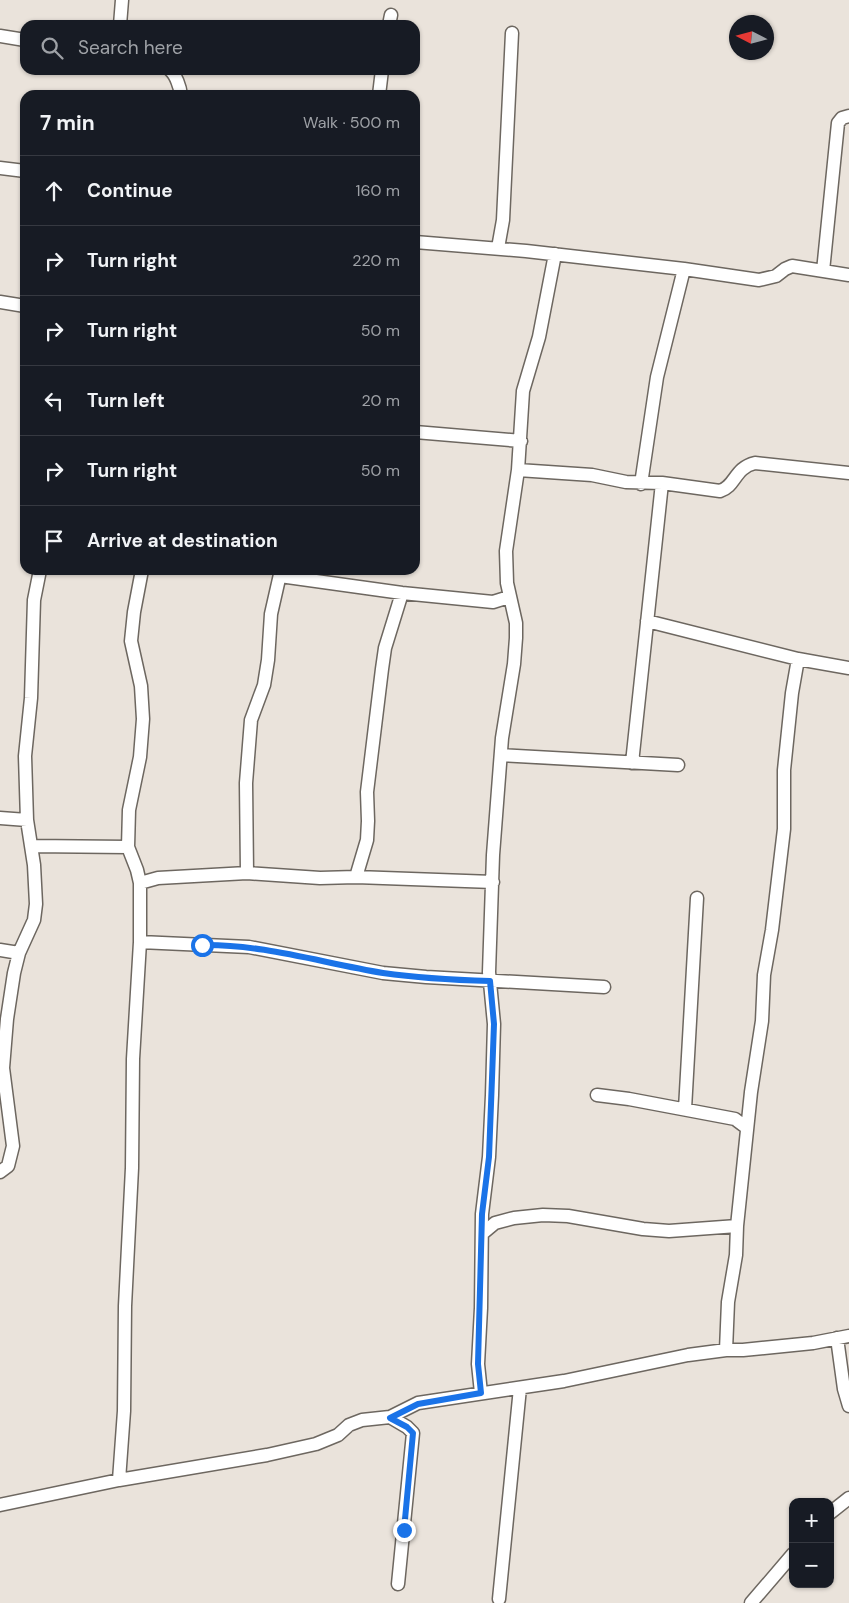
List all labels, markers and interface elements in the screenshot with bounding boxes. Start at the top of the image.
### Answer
north arrow [729,15,774,60]
search box [20,20,420,75]
icon: search [38,34,66,62]
text: Search here [78,35,183,60]
text: 7 min [40,109,95,137]
text: Walk · 500 m [303,112,400,133]
icon: ahead [40,177,68,205]
text: Continue [87,178,173,203]
text: 160 m [356,180,400,201]
icon: right [40,247,68,275]
text: Turn right [87,248,177,273]
text: 220 m [352,250,400,271]
icon: right [40,317,68,345]
text: Turn right [87,318,177,343]
text: 50 m [361,320,400,341]
icon: left [40,387,68,415]
text: Turn left [87,388,165,413]
text: 20 m [361,390,400,411]
icon: right [40,457,68,485]
text: Turn right [87,458,177,483]
text: 50 m [361,460,400,481]
icon: arrive [40,527,68,555]
text: Arrive at destination [87,528,278,553]
route start [191,934,214,957]
map controls [789,1498,834,1588]
button: + [789,1498,834,1543]
route end [393,1519,416,1542]
button: − [789,1543,834,1588]

